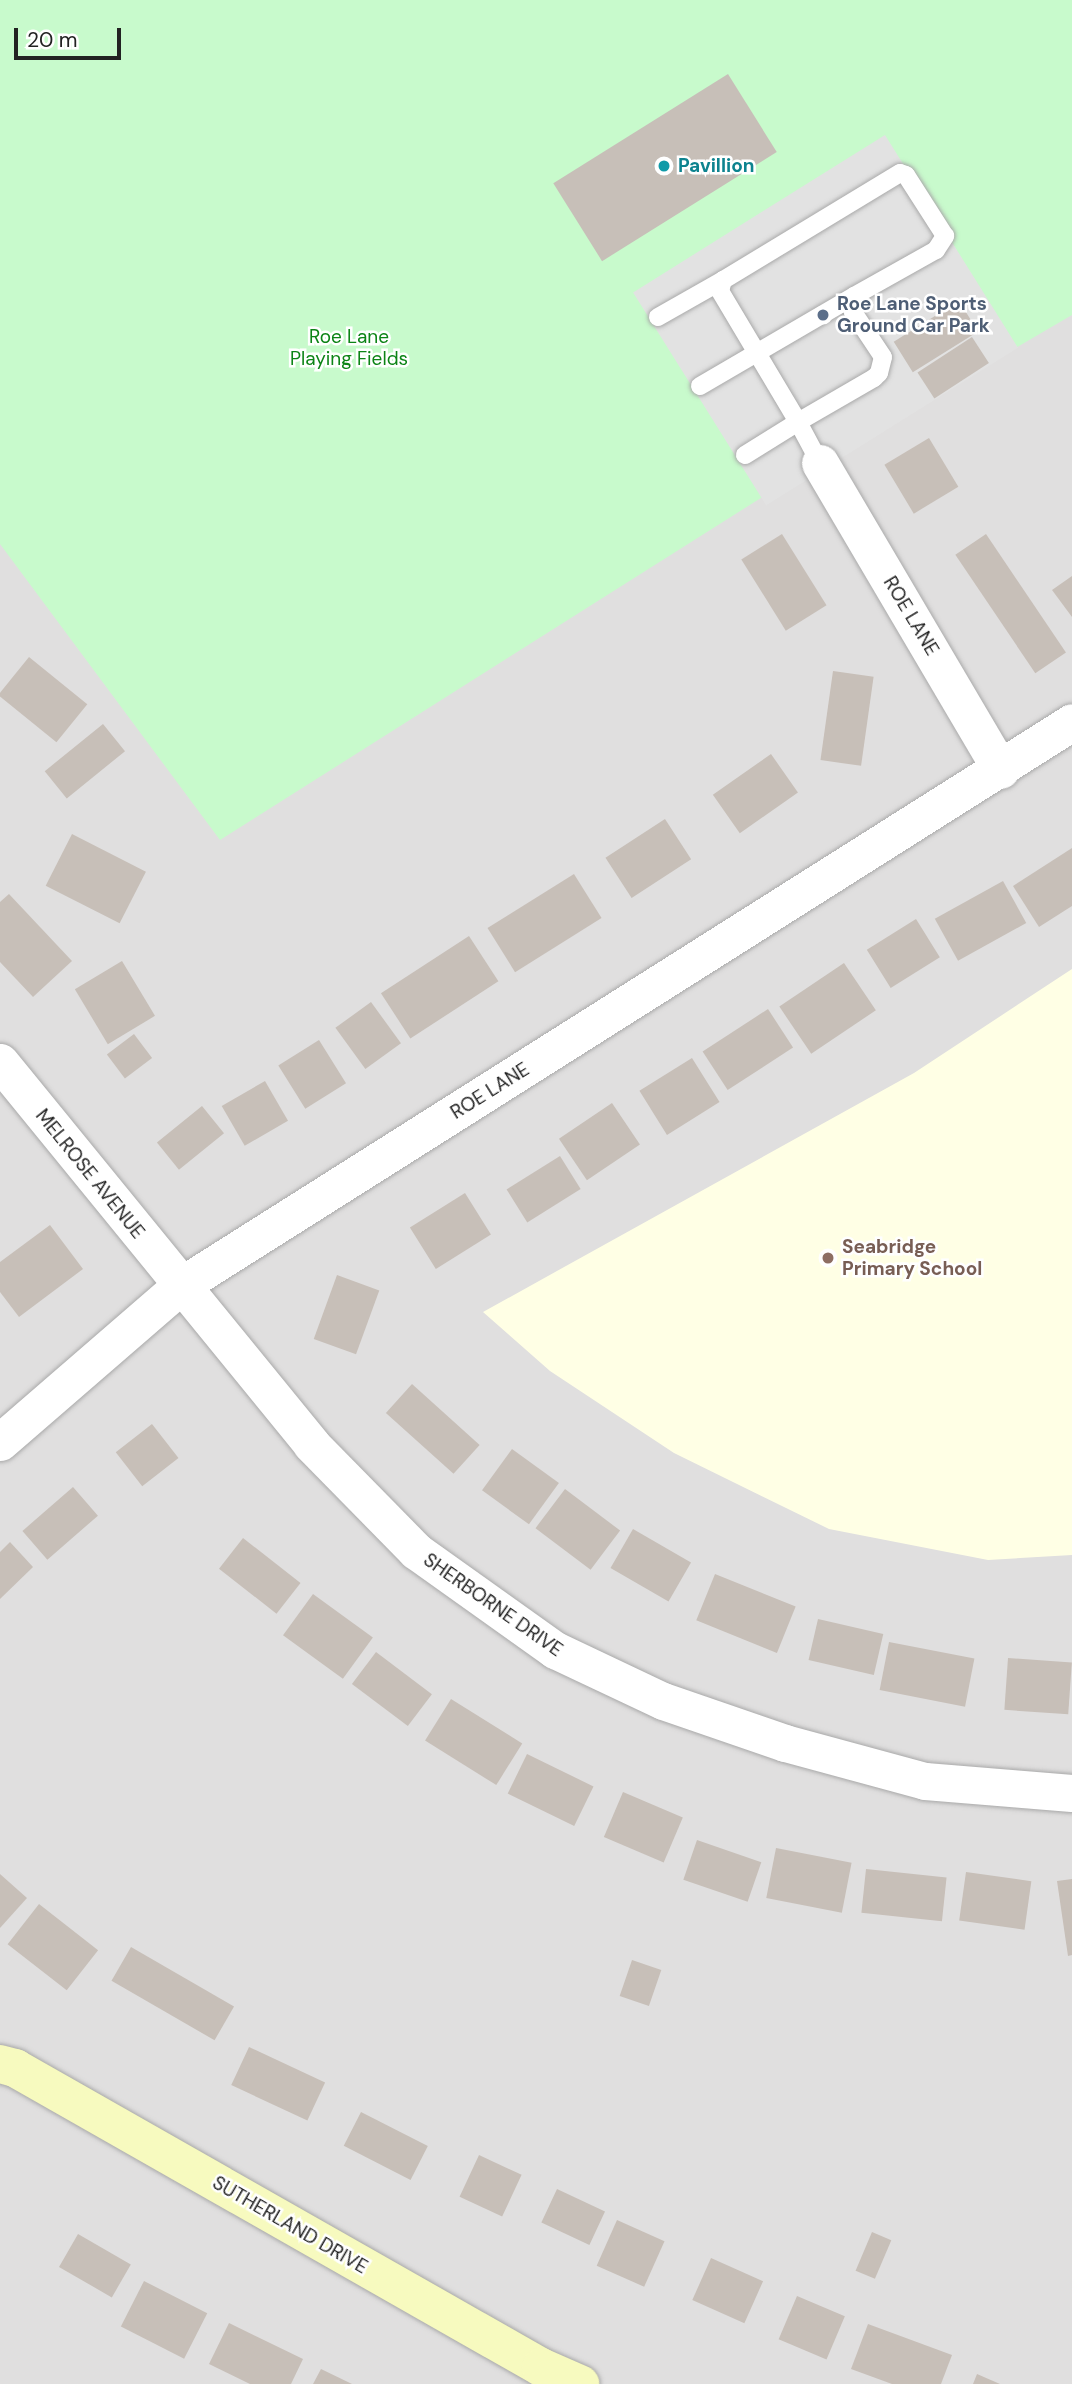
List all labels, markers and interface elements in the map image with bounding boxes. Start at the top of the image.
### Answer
scale bar [18,14,124,58]
text: 20 m [27,26,78,54]
place label: Pavillion [678,155,754,177]
marker: Pavillion [656,158,672,174]
place label: Roe Lane Sports Ground Car Park [837,293,990,337]
marker: Roe Lane Sports Ground Car Park [815,307,831,323]
park label: Roe Lane Playing Fields [290,326,408,370]
street label: ROE LANE [878,572,944,660]
street label: ROE LANE [447,1058,533,1124]
street label: MELROSE AVENUE [31,1105,149,1243]
place label: Seabridge Primary School [842,1236,982,1280]
marker: Seabridge Primary School [820,1250,836,1266]
street label: SHERBORNE DRIVE [419,1548,567,1662]
street label: SUTHERLAND DRIVE [208,2171,372,2279]

